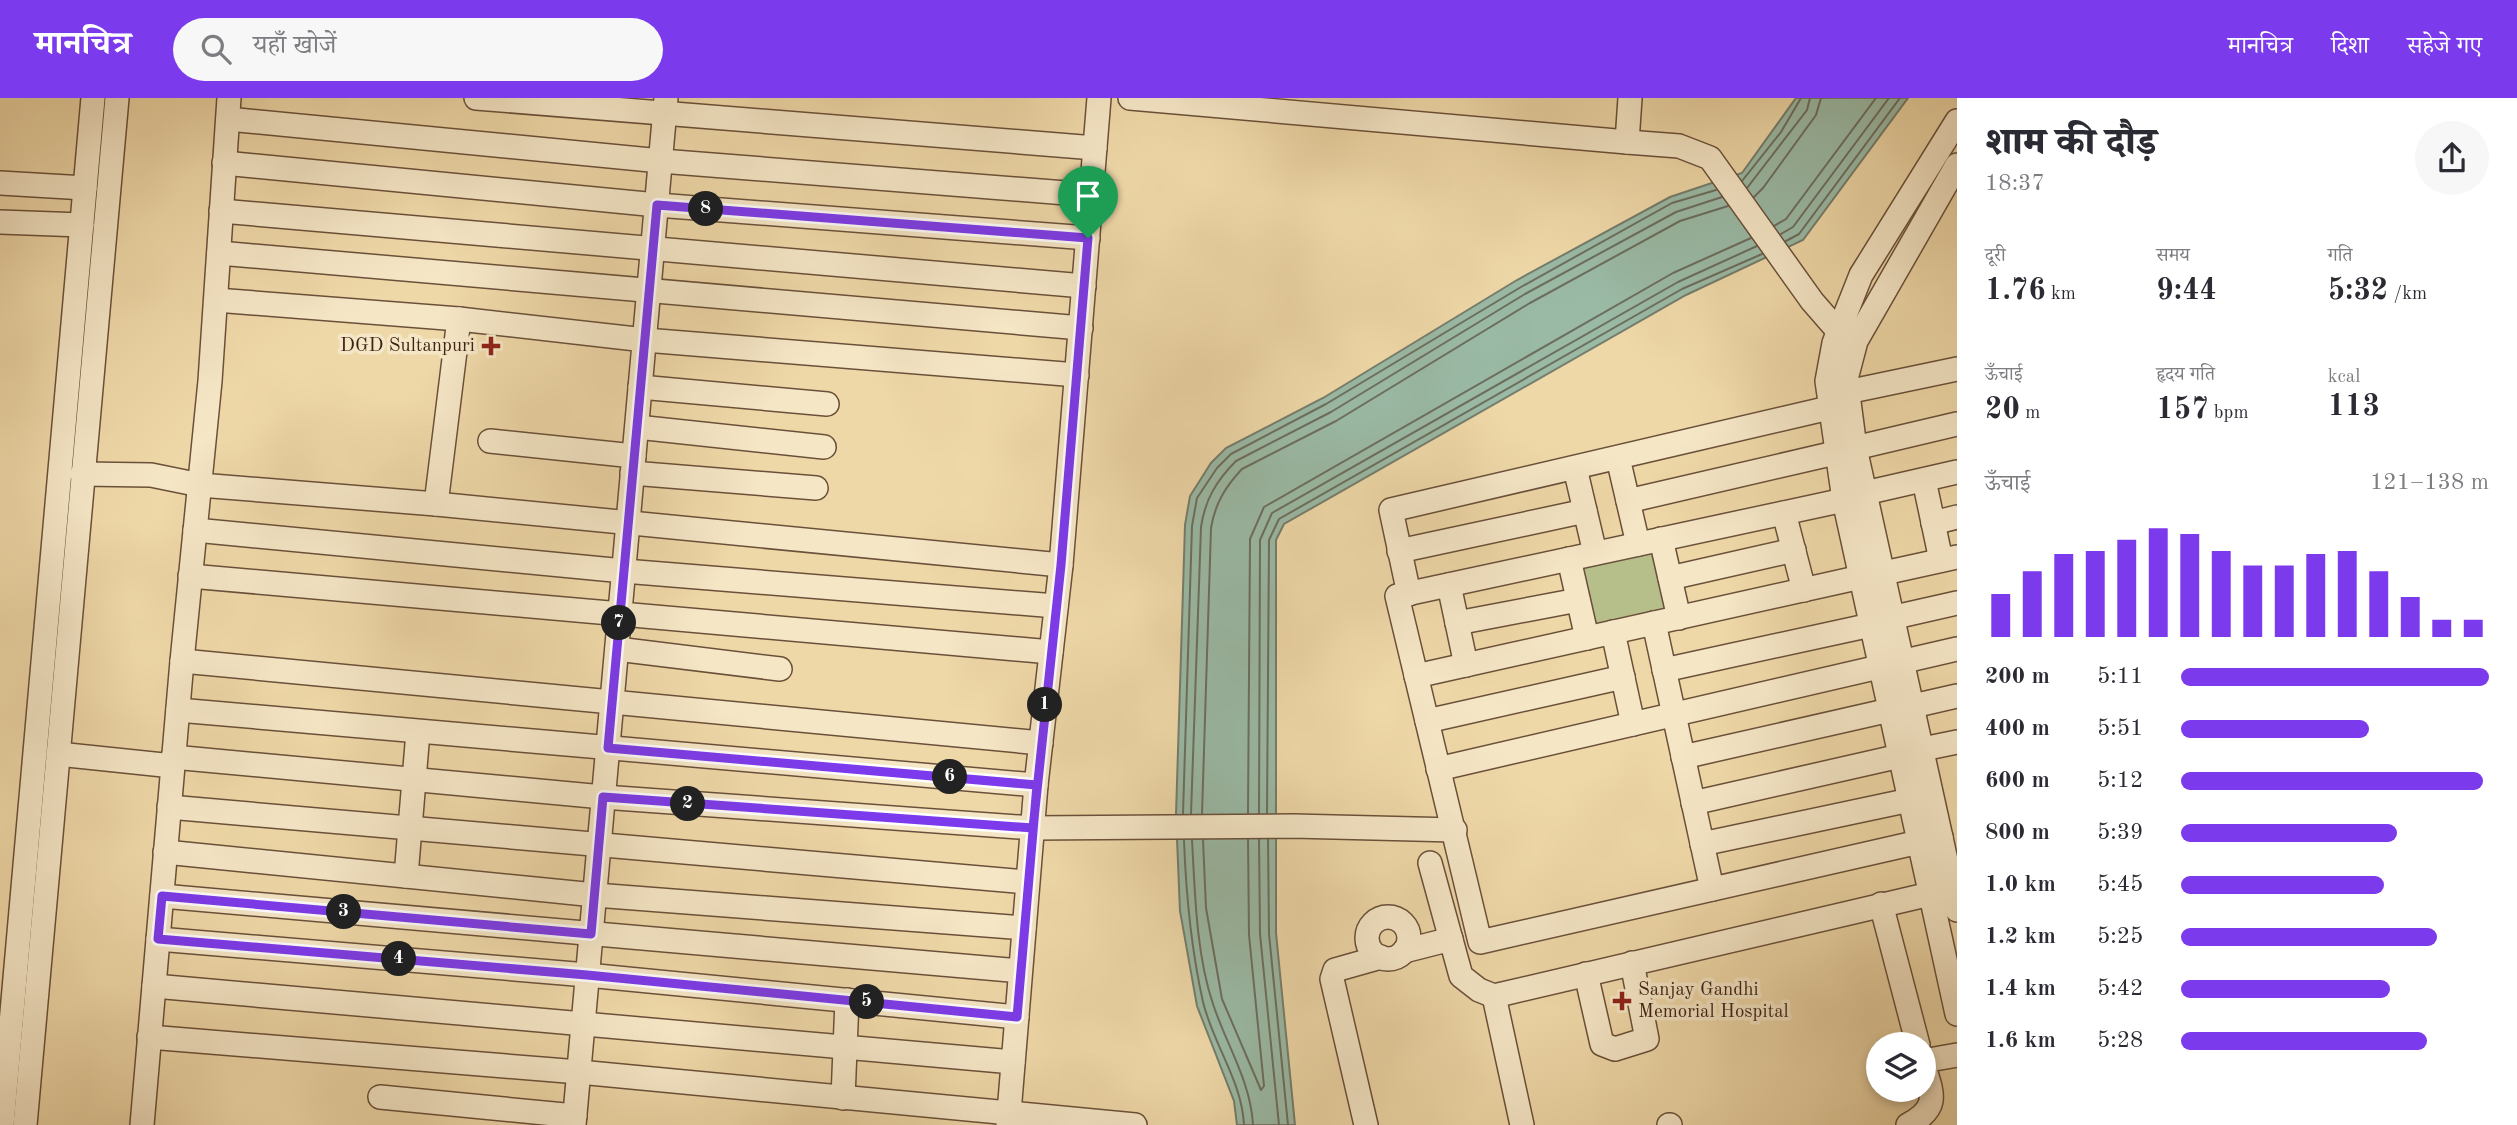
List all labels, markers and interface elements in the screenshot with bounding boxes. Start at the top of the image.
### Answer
search box [173,18,663,81]
text: मानचित्र [35,29,131,62]
icon: search [197,30,235,68]
text: यहाँ खोजें [253,33,337,59]
text: मानचित्र [2228,35,2293,59]
text: दिशा [2331,35,2369,59]
text: सहेजे गए [2407,35,2482,59]
button: share [2415,121,2489,195]
text: शाम की दौड़ [1985,125,2156,163]
pin [1058,166,1118,238]
text: 18:37 [1985,172,2045,195]
icon: arrive [1069,177,1107,215]
pin: 8 [688,192,724,226]
text: 8 [700,199,711,218]
text: दूरी [1985,247,2006,266]
text: समय [2156,247,2190,266]
text: गति [2328,247,2353,266]
text: 1.76 [1985,276,2046,306]
text: 9:44 [2156,276,2217,306]
text: 5:32 [2328,276,2388,306]
text: km [2046,285,2076,304]
text: /km [2388,285,2427,304]
marker: DGD Sultanpuri [481,336,501,356]
place label: DGD Sultanpuri [340,337,475,356]
text: ऊँचाई [1985,366,2022,385]
text: हृदय गति [2156,366,2215,385]
text: kcal [2328,368,2360,387]
text: 113 [2328,392,2380,422]
text: 20 [1985,395,2020,425]
text: 157 [2156,395,2209,425]
text: m [2020,404,2040,423]
text: bpm [2209,404,2249,423]
text: 121–138 m [2370,471,2489,494]
text: ऊँचाई [1985,472,2030,495]
pin: 7 [602,606,636,640]
text: 7 [613,613,624,632]
text: 200 m [1985,665,2050,688]
text: 5:11 [2097,665,2143,688]
pin: 1 [1028,688,1062,722]
text: 1 [1039,695,1050,714]
text: 400 m [1985,717,2050,740]
text: 5:51 [2097,717,2143,740]
pin: 6 [932,760,968,794]
text: 6 [944,767,955,786]
text: 600 m [1985,769,2050,792]
text: 5:12 [2097,769,2143,792]
pin: 2 [670,786,706,822]
text: 2 [682,794,693,813]
text: 800 m [1985,821,2050,844]
text: 5:39 [2097,821,2143,844]
text: 1.0 km [1985,873,2056,896]
text: 5:45 [2097,873,2143,896]
pin: 3 [326,894,362,930]
text: 3 [338,902,349,921]
text: 1.2 km [1985,925,2056,948]
text: 5:25 [2097,925,2143,948]
pin: 4 [382,942,416,976]
text: 4 [393,949,404,968]
text: 1.4 km [1985,977,2056,1000]
text: 5:42 [2097,977,2143,1000]
place label: Sanjay Gandhi Memorial Hospital [1638,981,1789,1022]
pin: 5 [850,984,884,1020]
marker: Sanjay Gandhi Memorial Hospital [1612,991,1632,1011]
text: 5 [861,992,872,1011]
text: 1.6 km [1985,1029,2056,1052]
text: 5:28 [2097,1029,2143,1052]
map controls [1866,1032,1936,1102]
button: layers [1866,1032,1936,1102]

